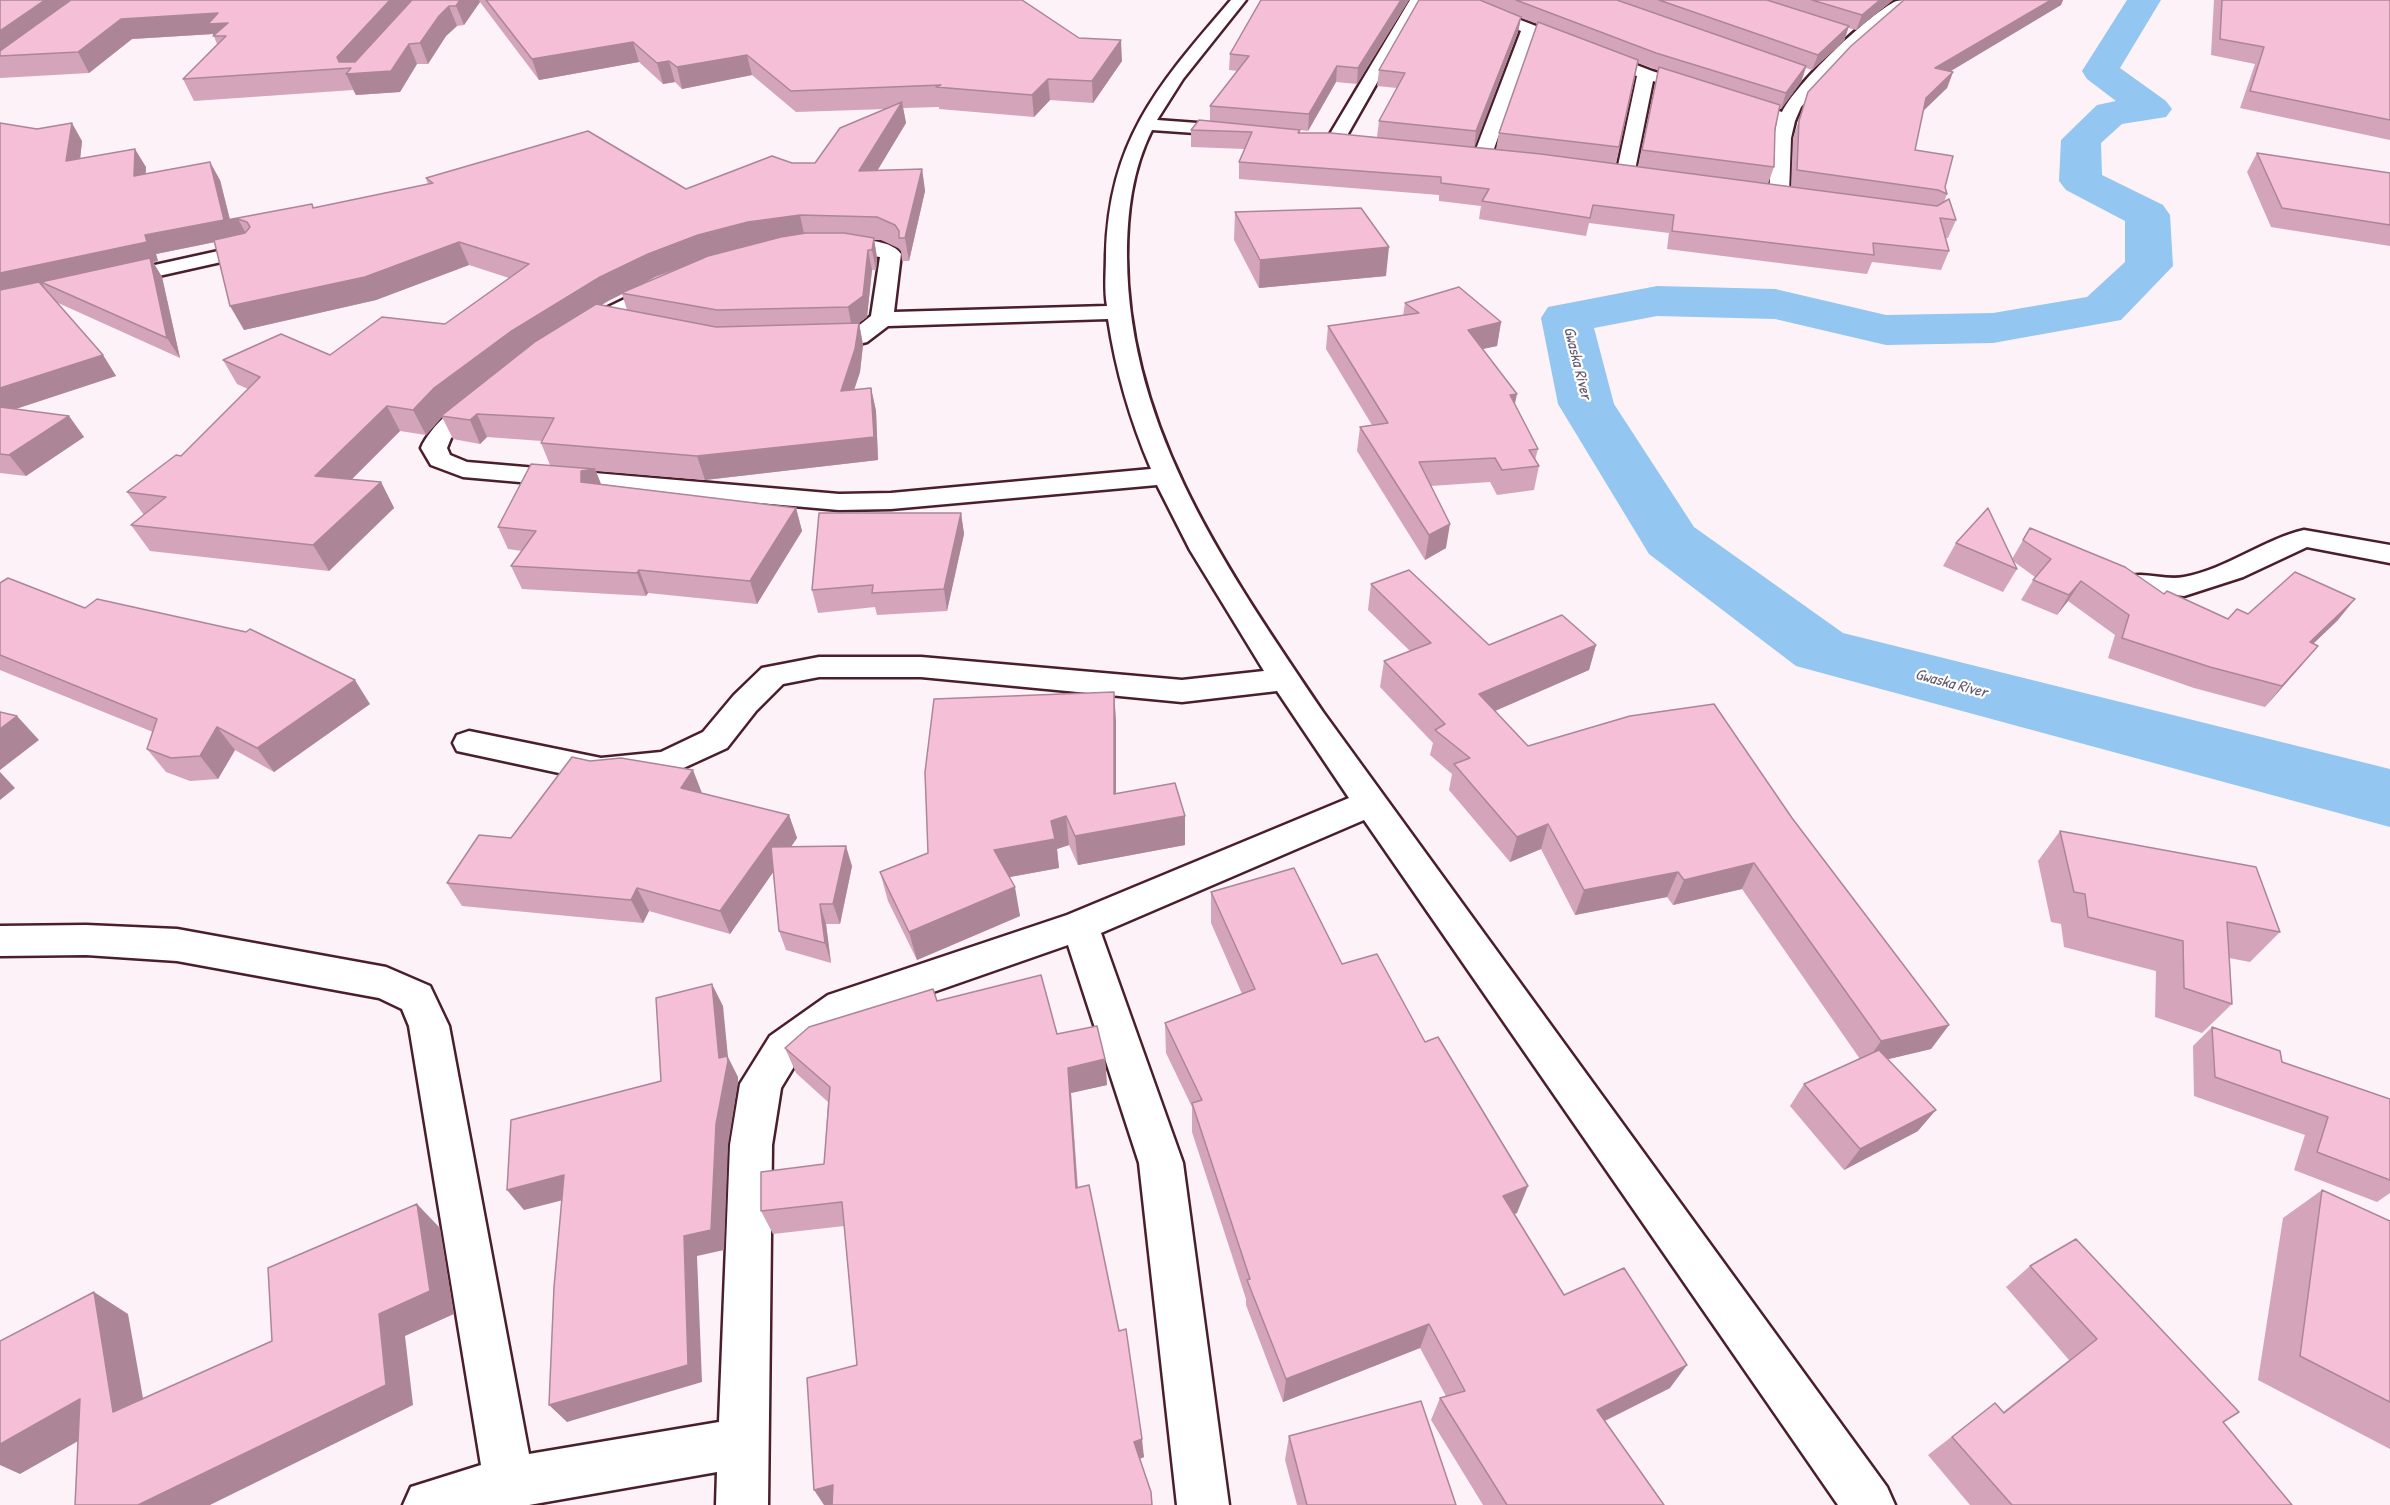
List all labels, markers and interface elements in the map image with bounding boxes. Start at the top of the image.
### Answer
water label: Gwaska River [1559,325,1595,401]
water label: Gwaska River [1913,665,1989,703]

